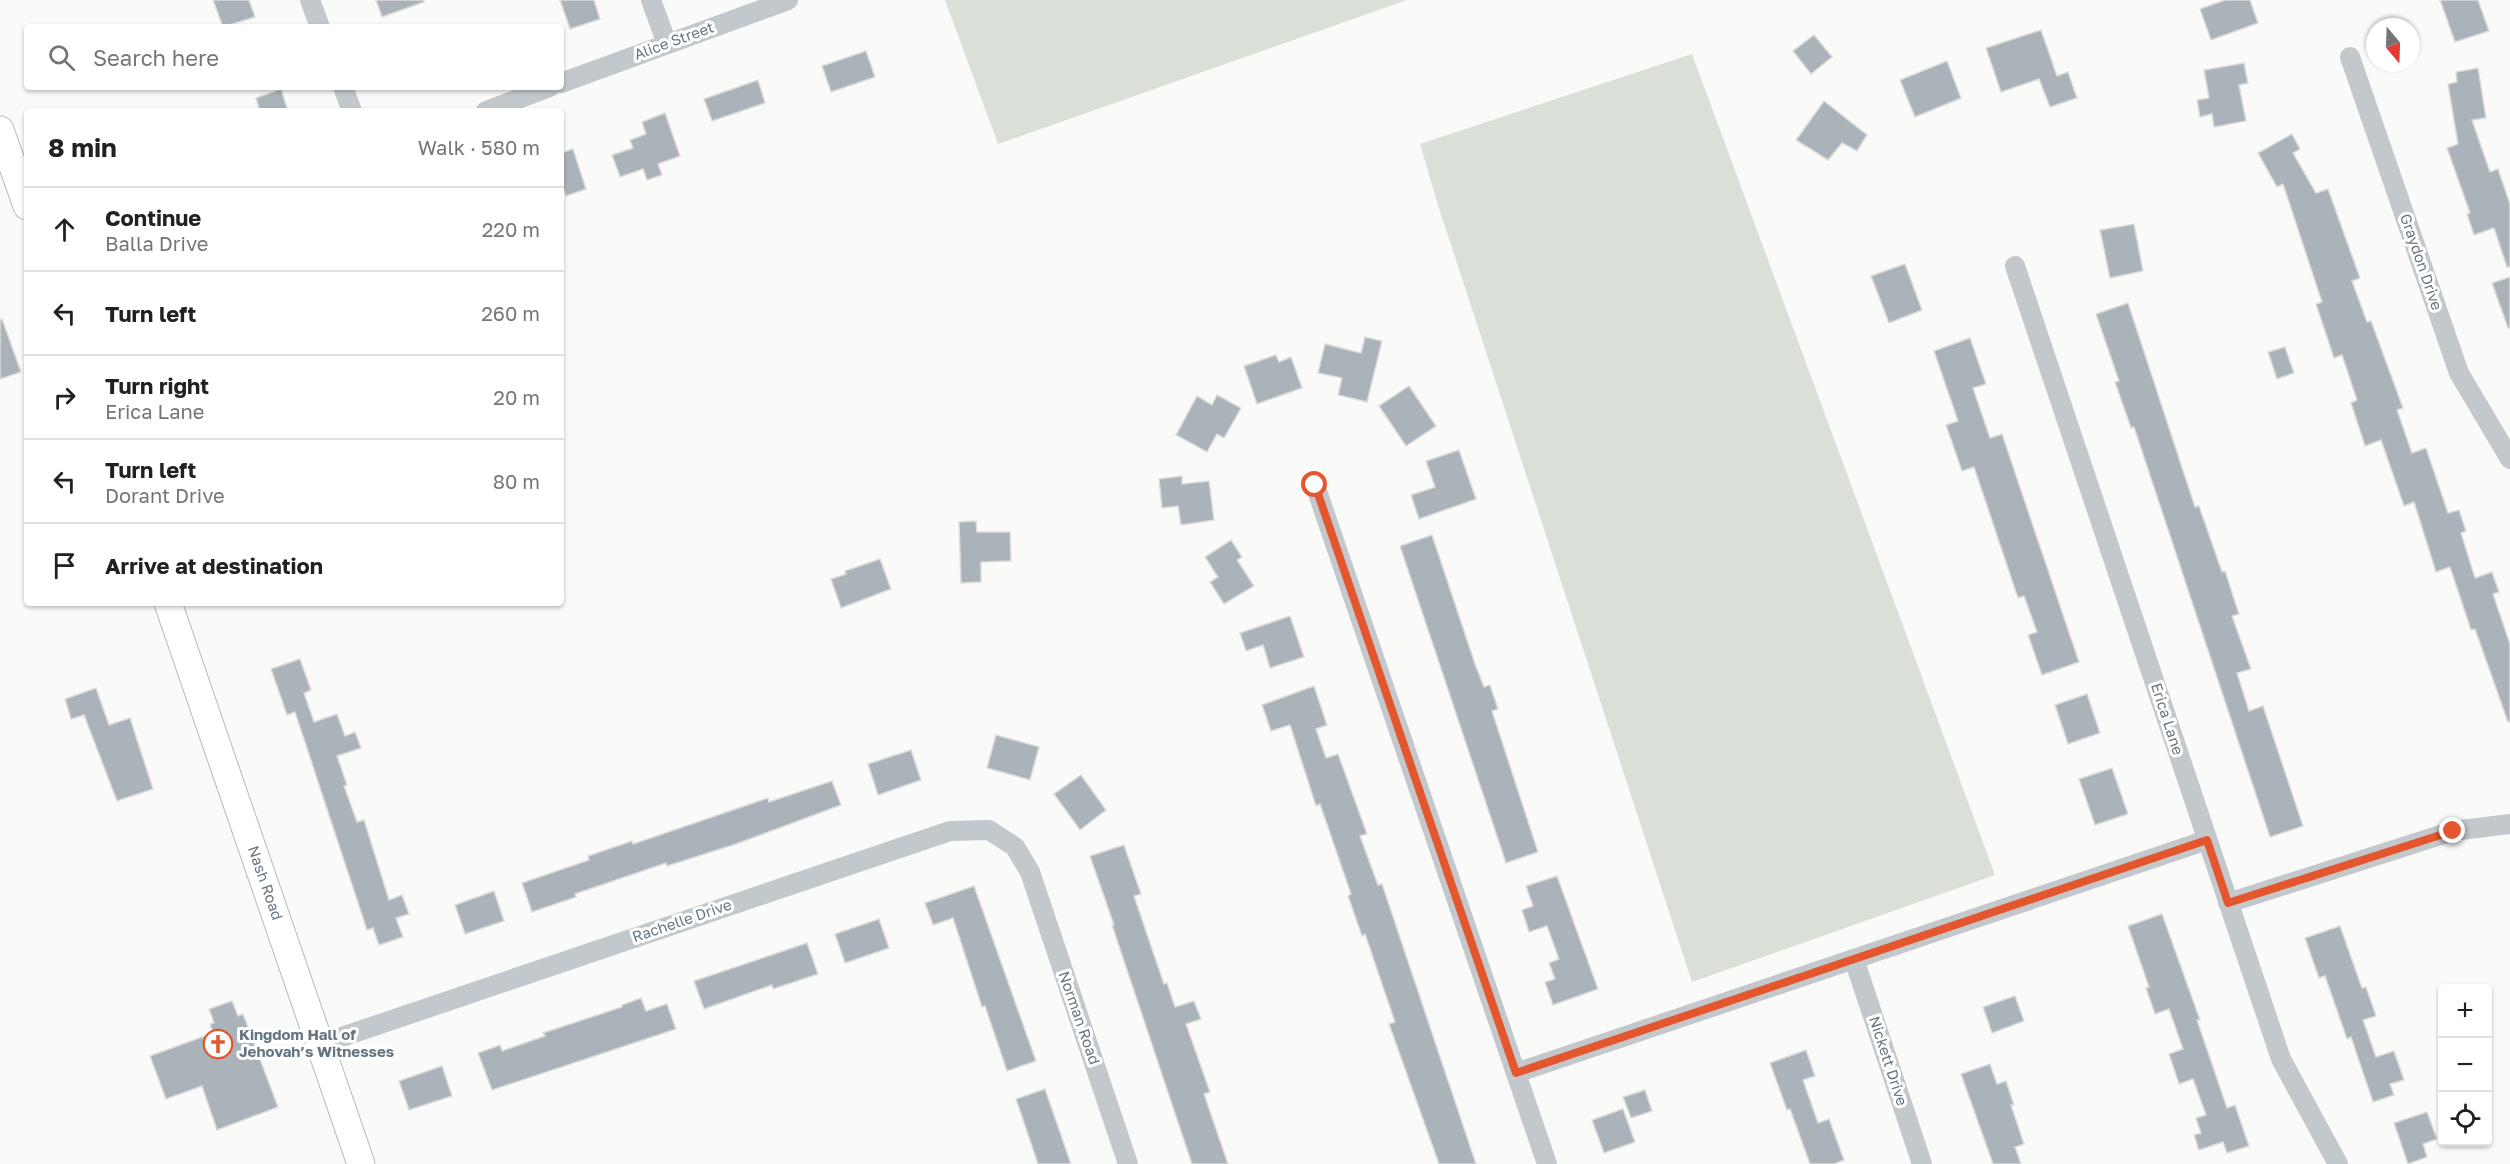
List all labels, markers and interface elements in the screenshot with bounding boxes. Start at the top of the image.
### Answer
street label: Alice Street [631,17,716,63]
north arrow [2366,18,2420,72]
search box [24,24,564,90]
icon: search [45,41,78,74]
text: Search here [93,44,219,71]
text: 8 min [48,132,117,163]
text: Walk · 580 m [418,135,540,159]
text: Continue [105,204,201,231]
street label: Graydon Drive [2397,211,2447,313]
icon: ahead [48,213,81,246]
text: 220 m [482,217,540,241]
text: Balla Drive [105,231,208,255]
icon: left [48,297,81,330]
text: Turn left [105,300,196,327]
text: 260 m [481,301,540,325]
text: Turn right [105,372,209,399]
icon: right [48,381,81,414]
text: 20 m [493,385,540,409]
text: Erica Lane [105,399,204,423]
text: Turn left [105,456,196,483]
icon: left [48,465,81,498]
text: 80 m [493,469,540,493]
route start [1301,471,1327,497]
text: Dorant Drive [105,483,225,507]
icon: arrive [48,549,81,582]
text: Arrive at destination [105,552,323,579]
street label: Erica Lane [2148,680,2188,757]
route end [2439,817,2465,843]
street label: Nash Road [245,843,287,922]
street label: Rachelle Drive [630,895,734,945]
street label: Norman Road [1056,969,1104,1067]
map controls [2438,984,2492,1146]
button: + [2438,984,2492,1038]
street label: Nickett Drive [1866,1014,1912,1108]
place label: Kingdom Hall of Jehovah’s Witnesses [239,1025,394,1060]
church icon: Kingdom Hall of Jehovah’s Witnesses [202,1028,234,1060]
button: − [2438,1038,2492,1092]
button: locate [2438,1092,2492,1146]

